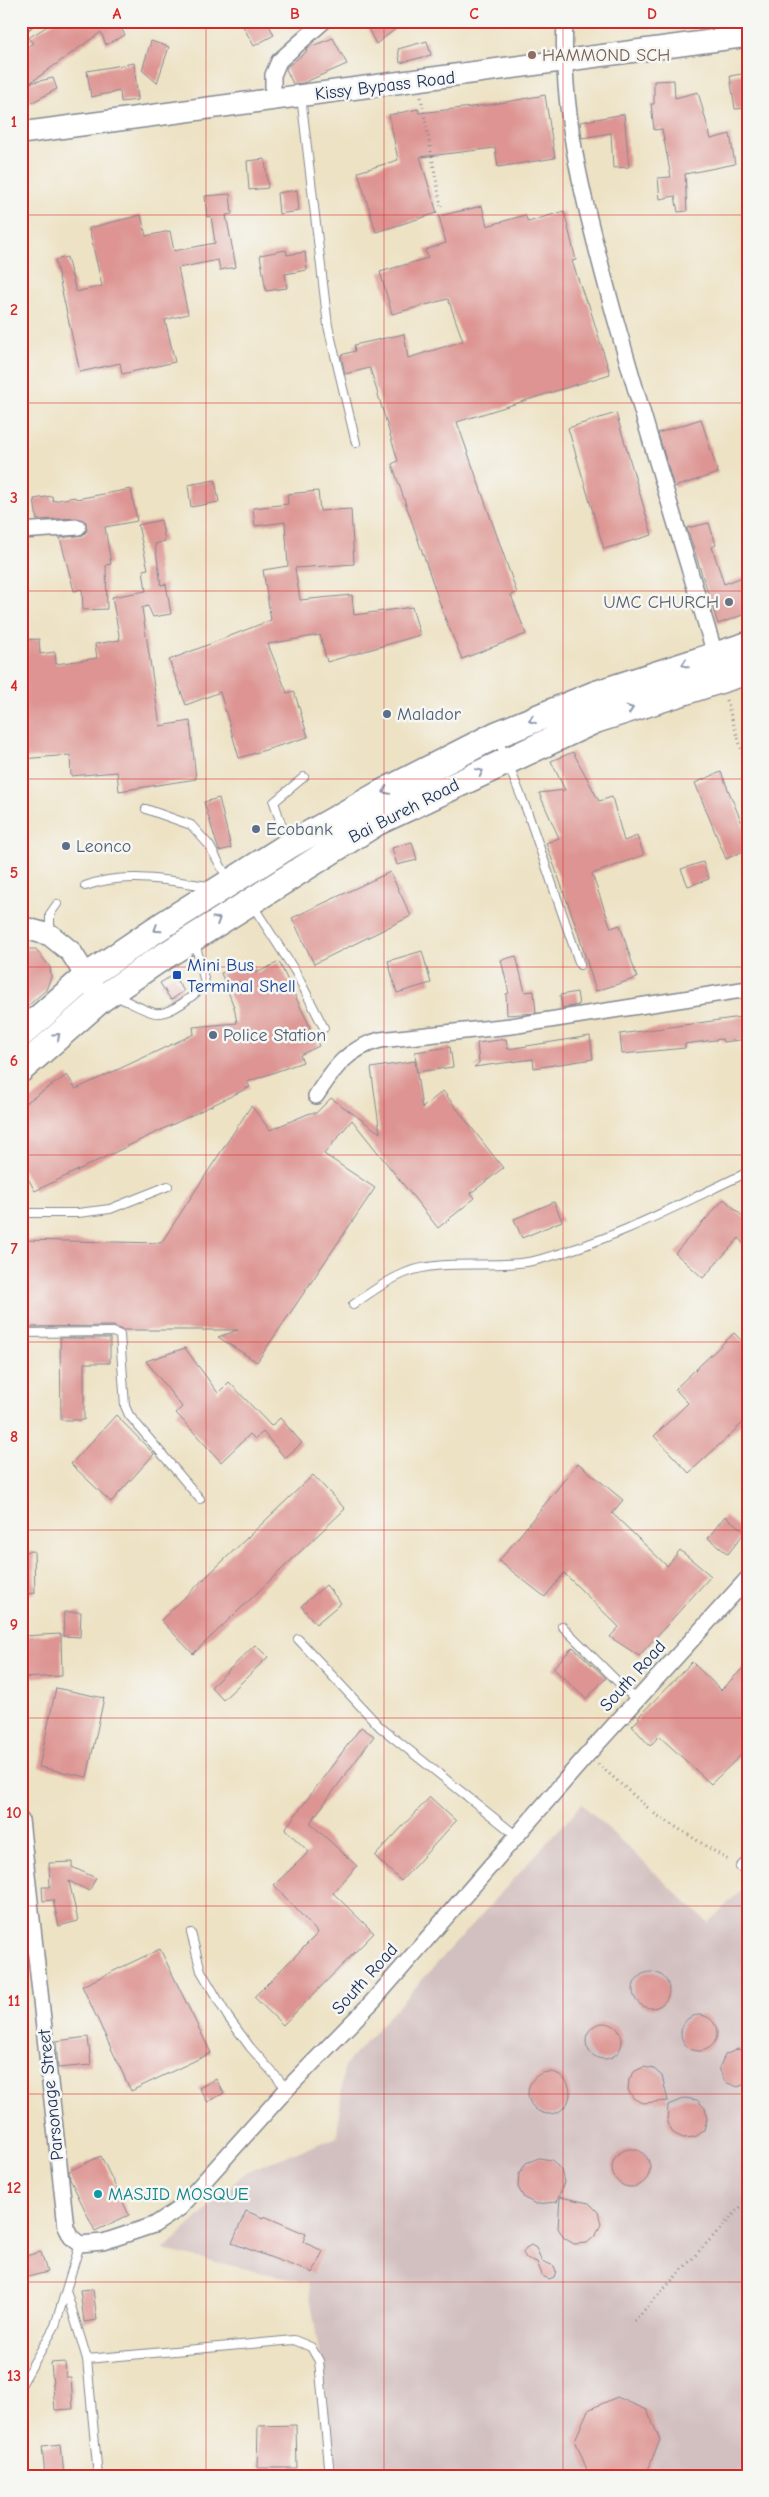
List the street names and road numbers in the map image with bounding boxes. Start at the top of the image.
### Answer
street label: Kissy Bypass Road [314,67,456,105]
street label: Bai Bureh Road [345,774,463,848]
street label: South Road [596,1636,670,1716]
street label: South Road [328,1939,402,2019]
street label: Parsonage Street [34,2028,68,2162]

